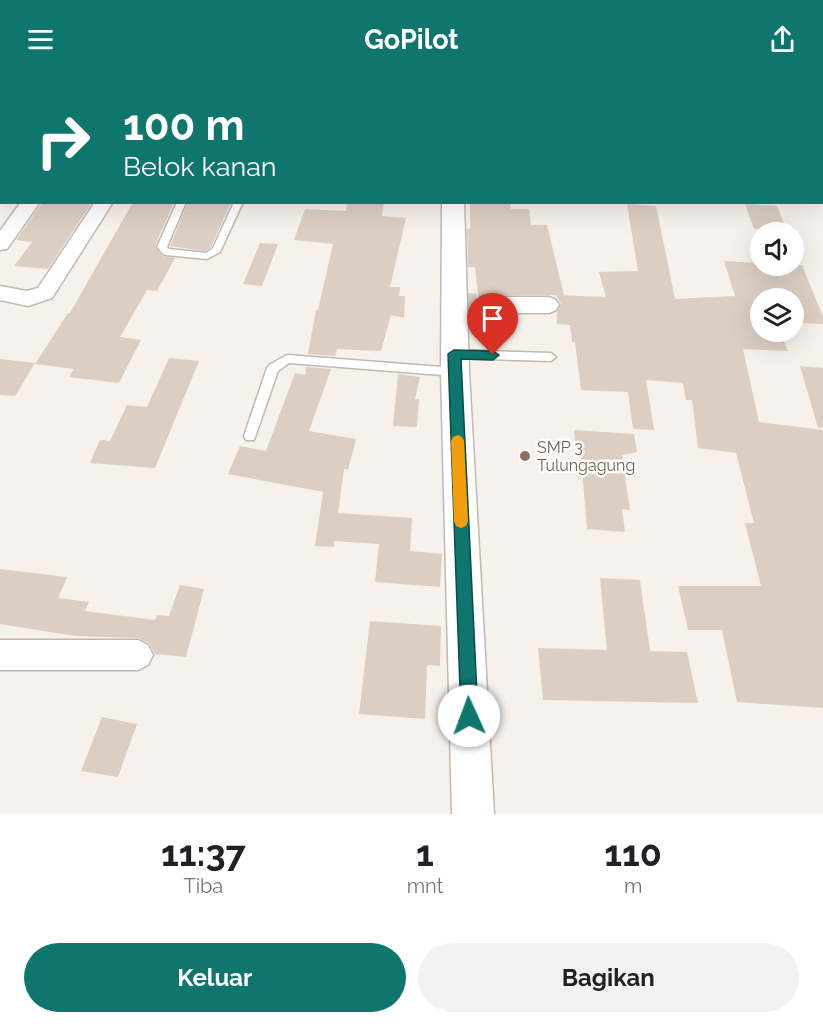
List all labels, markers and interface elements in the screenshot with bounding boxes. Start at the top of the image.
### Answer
icon: menu [24,23,57,56]
icon: share [766,23,799,56]
text: GoPilot [364,24,459,55]
text: 100 m [123,101,245,150]
icon: right [24,102,102,180]
text: Belok kanan [123,151,277,182]
map controls [750,222,804,342]
button: sound [750,222,804,276]
button: layers [750,288,804,342]
pin [467,293,518,355]
icon: arrive [476,302,509,335]
place label: SMP 3 Tulungagung [537,438,635,475]
marker: SMP 3 Tulungagung [518,449,532,463]
position arrow [437,684,501,748]
text: 11:37 [161,832,246,874]
text: 1 [416,832,434,874]
text: 110 [604,832,662,874]
text: Tiba [183,874,223,898]
text: mnt [407,874,443,898]
text: m [624,874,642,898]
button: Keluar [24,943,406,1012]
button: Bagikan [418,943,799,1012]

